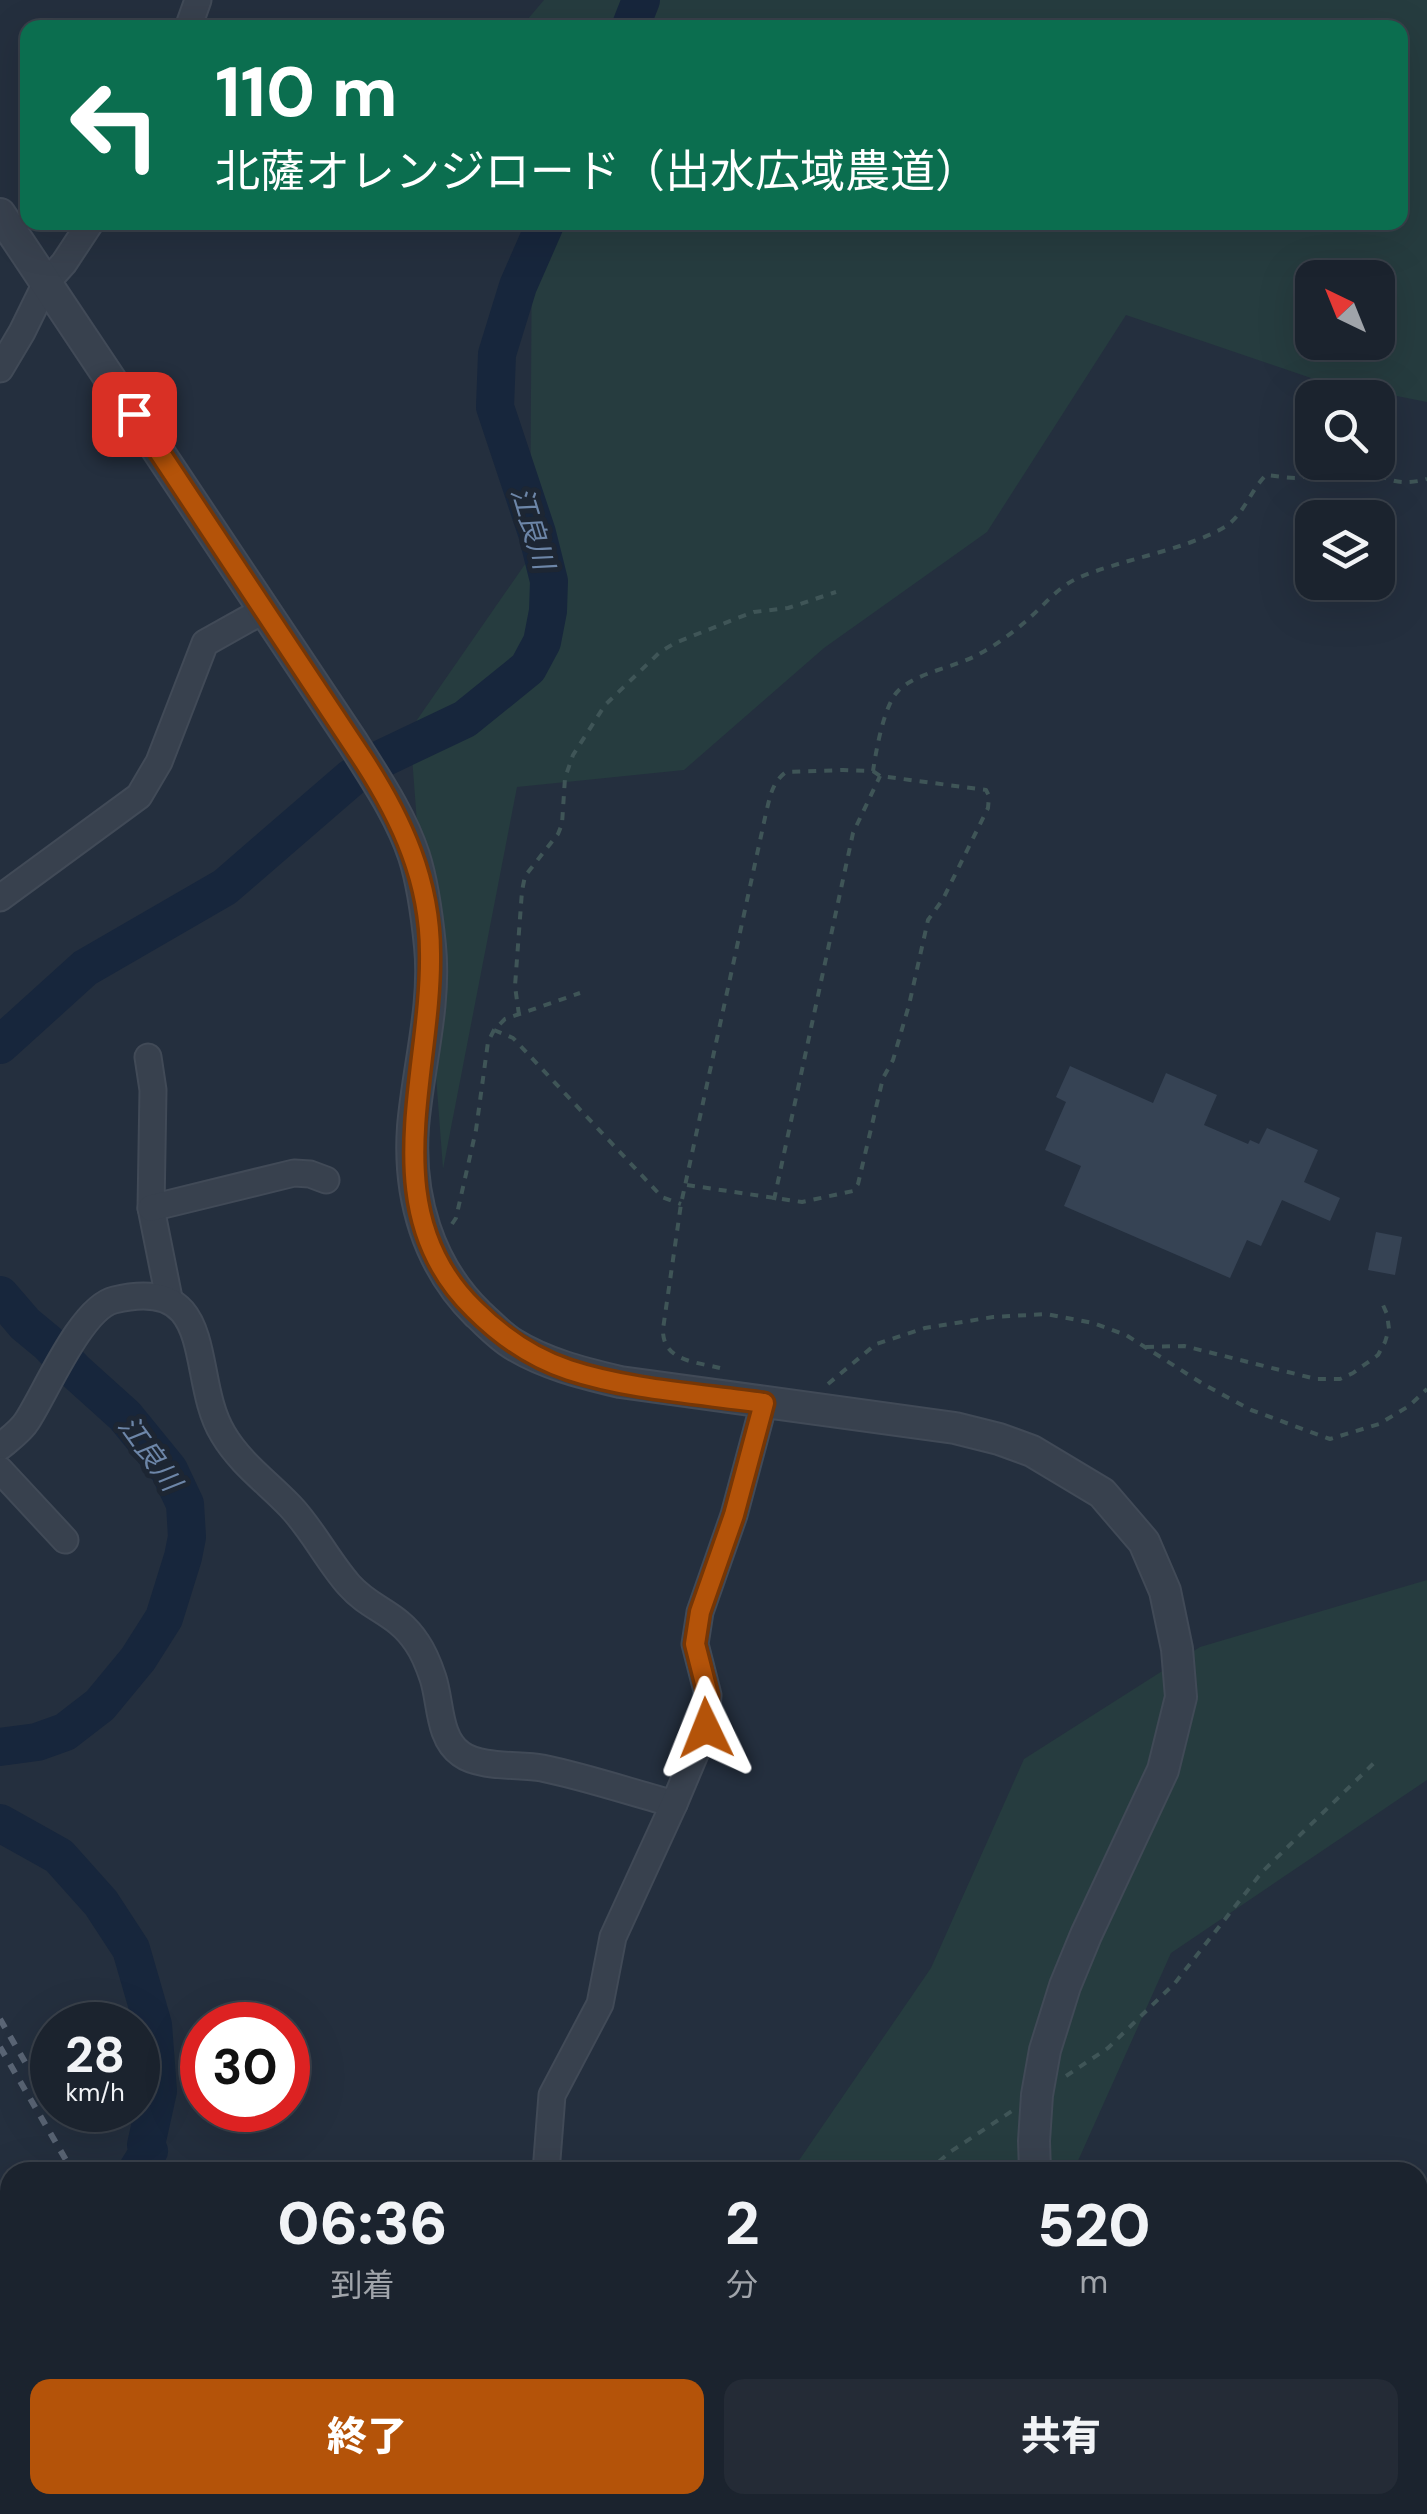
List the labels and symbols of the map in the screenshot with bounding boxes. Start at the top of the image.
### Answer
north arrow [1295,260,1395,360]
pin [92,372,177,457]
water label: 江良川 [503,483,563,577]
water label: 江良川 [110,1408,191,1501]
position arrow [654,1676,758,1780]
speed limit sign: 30 [180,2002,310,2132]

